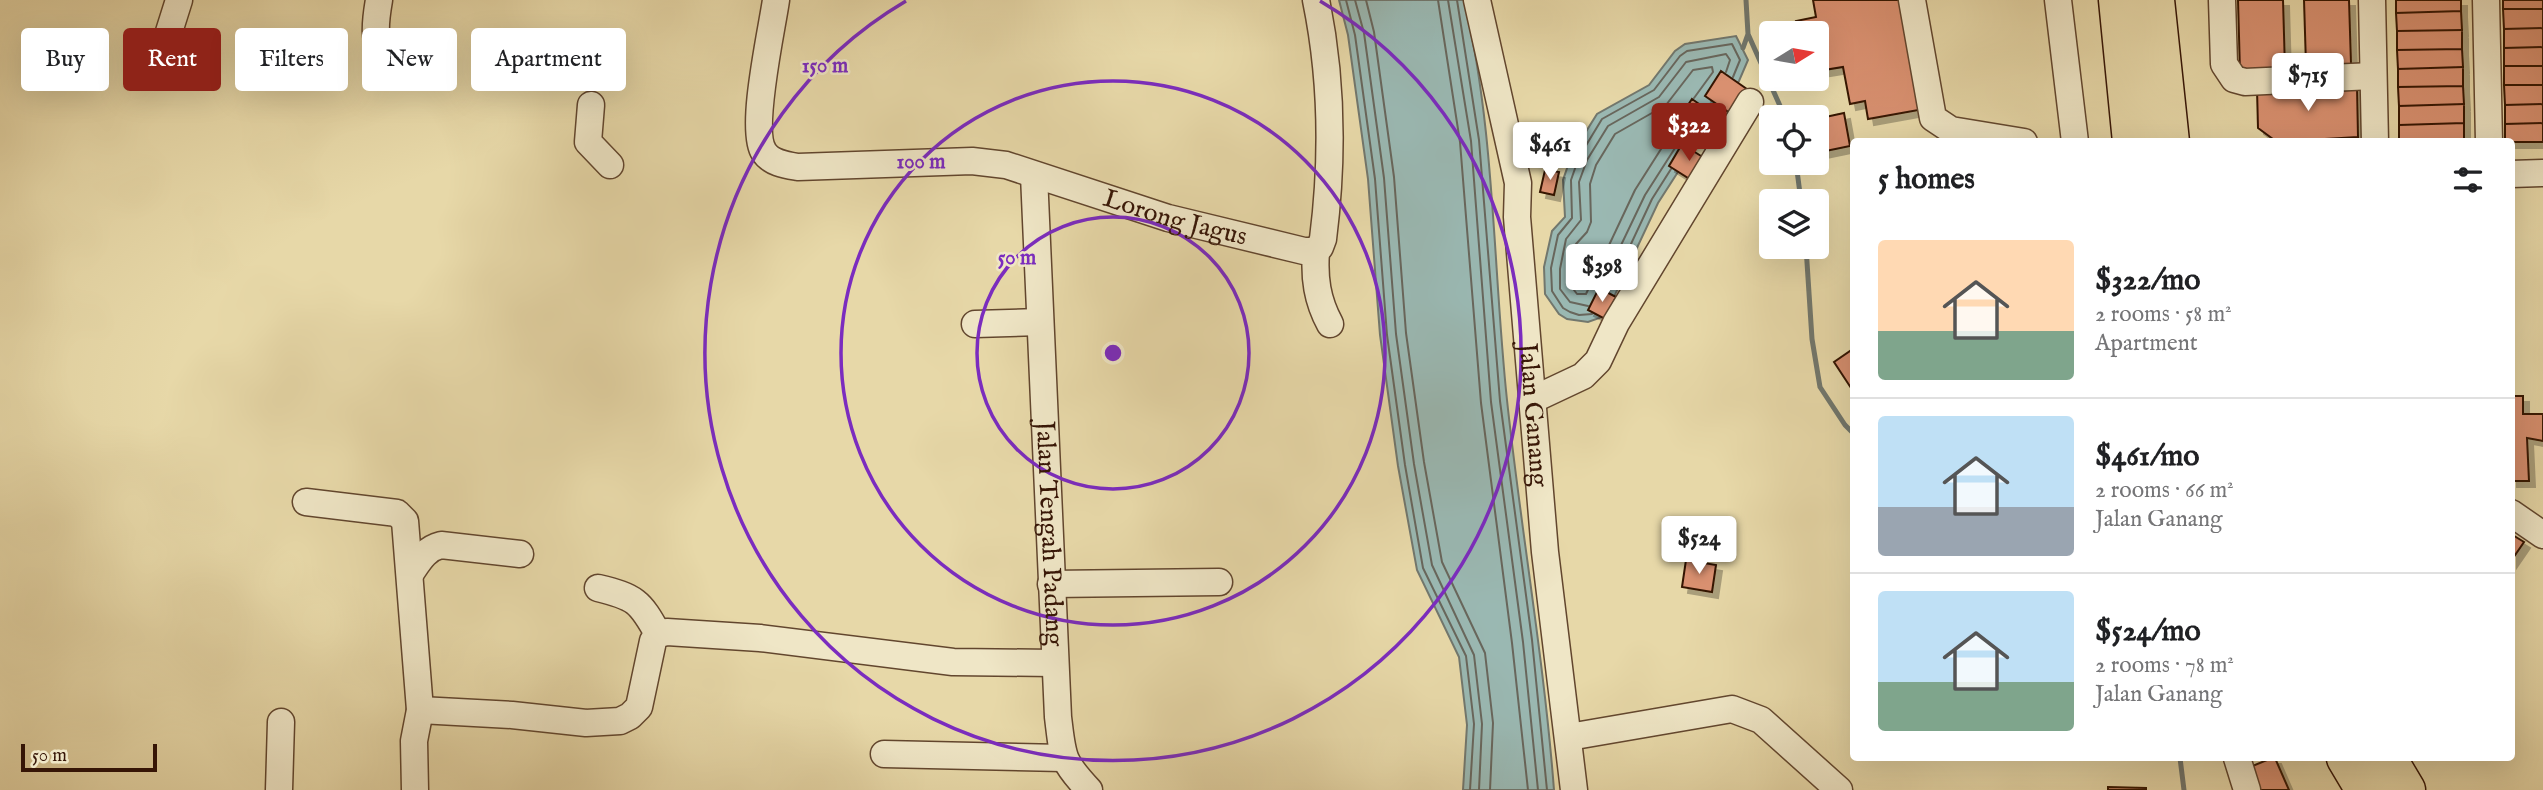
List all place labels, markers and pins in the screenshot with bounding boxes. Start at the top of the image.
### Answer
pin: $715 [2267,54,2349,113]
pin: $322 [1648,104,1730,163]
pin: $461 [1509,122,1591,182]
pin: $398 [1561,244,1643,304]
centre of rings [1101,341,1125,365]
pin: $524 [1658,516,1740,576]

